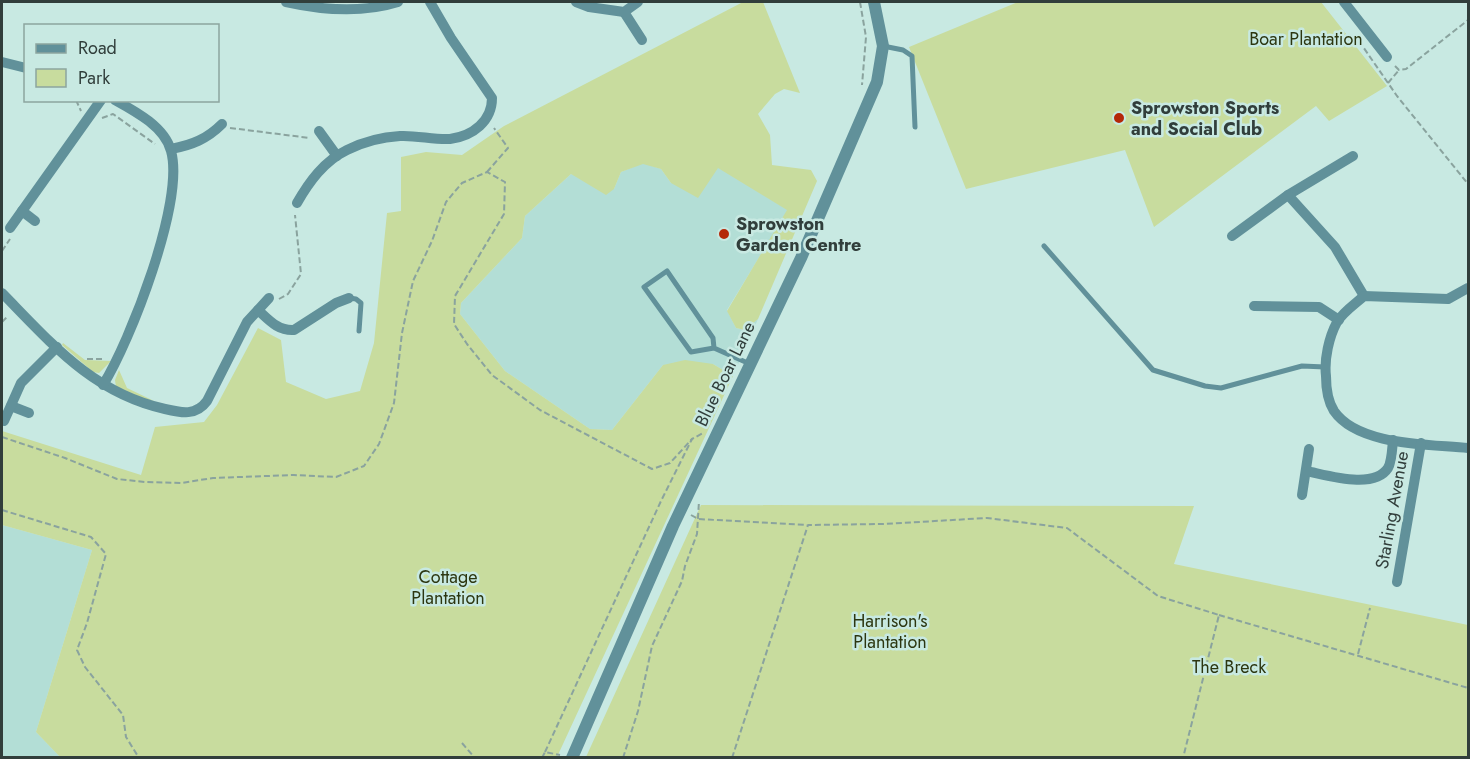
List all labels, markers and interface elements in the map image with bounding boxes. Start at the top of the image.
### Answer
legend [24,24,219,102]
park label: Boar Plantation [1249,26,1363,52]
text: Road [78,35,117,61]
text: Park [78,65,110,91]
place label: Sprowston Sports and Social Club [1131,95,1279,142]
marker: Sprowston Sports and Social Club [1112,111,1126,125]
place label: Sprowston Garden Centre [736,211,861,258]
marker: Sprowston Garden Centre [717,227,731,241]
street label: Blue Boar Lane [688,317,762,431]
street label: Starling Avenue [1369,449,1415,571]
park label: Cottage Plantation [411,564,485,611]
park label: Harrison's Plantation [852,608,928,655]
park label: The Breck [1192,654,1266,680]

